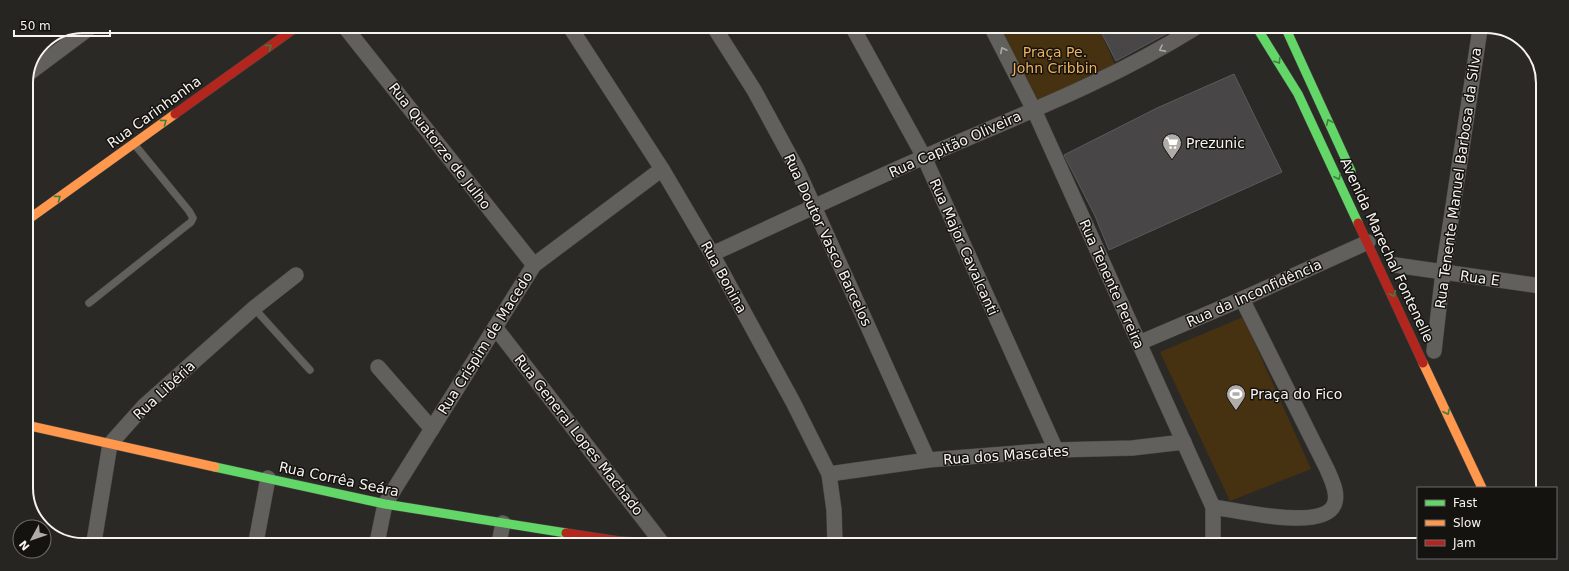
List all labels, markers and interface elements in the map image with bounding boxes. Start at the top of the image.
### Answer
scale bar [14,12,110,38]
text: 50 m [20,19,51,33]
park label: Praça Pe. John Cribbin [1012,44,1097,76]
one-way arrow [1159,44,1166,51]
one-way arrow [265,45,272,52]
one-way arrow [1000,47,1008,55]
street label: Rua Tenente Manuel Barbosa da Silva [1432,47,1484,309]
one-way arrow [1273,57,1281,64]
street label: Rua Carinhanha [104,73,204,151]
street label: Rua Quatorze de Julho [386,80,494,212]
street label: Rua Capitão Oliveira [886,108,1024,180]
one-way arrow [1326,119,1334,127]
one-way arrow [159,120,166,127]
supermarket icon: Prezunic [1161,132,1183,160]
place label: Prezunic [1186,135,1245,151]
street label: Rua Doutor Vasco Barcelos [781,151,875,329]
street label: Avenida Marechal Fontenelle [1337,155,1437,345]
one-way arrow [1333,172,1341,180]
street label: Rua Major Cavalcanti [927,176,1001,318]
one-way arrow [54,195,61,203]
street label: Rua Tenente Pereira [1076,217,1148,351]
street label: Rua Bonina [698,238,750,316]
street label: Rua da Inconfidência [1184,256,1324,330]
street label: Rua E [1459,267,1501,289]
street label: Rua Crispim de Macedo [435,269,535,417]
one-way arrow [1388,290,1396,298]
street label: Rua General Lopes Machado [511,352,647,518]
street label: Rua Libéria [130,357,198,423]
sports icon: Praça do Fico [1225,383,1247,411]
place label: Praça do Fico [1250,386,1342,402]
one-way arrow [1442,408,1450,416]
street label: Rua dos Mascates [943,443,1069,467]
street label: Rua Corrêa Seára [277,458,401,500]
legend [1417,487,1557,559]
text: Fast [1453,496,1477,510]
text: Slow [1453,516,1481,530]
north arrow [12,519,52,559]
text: Jam [1452,536,1476,550]
text: N [17,537,33,553]

